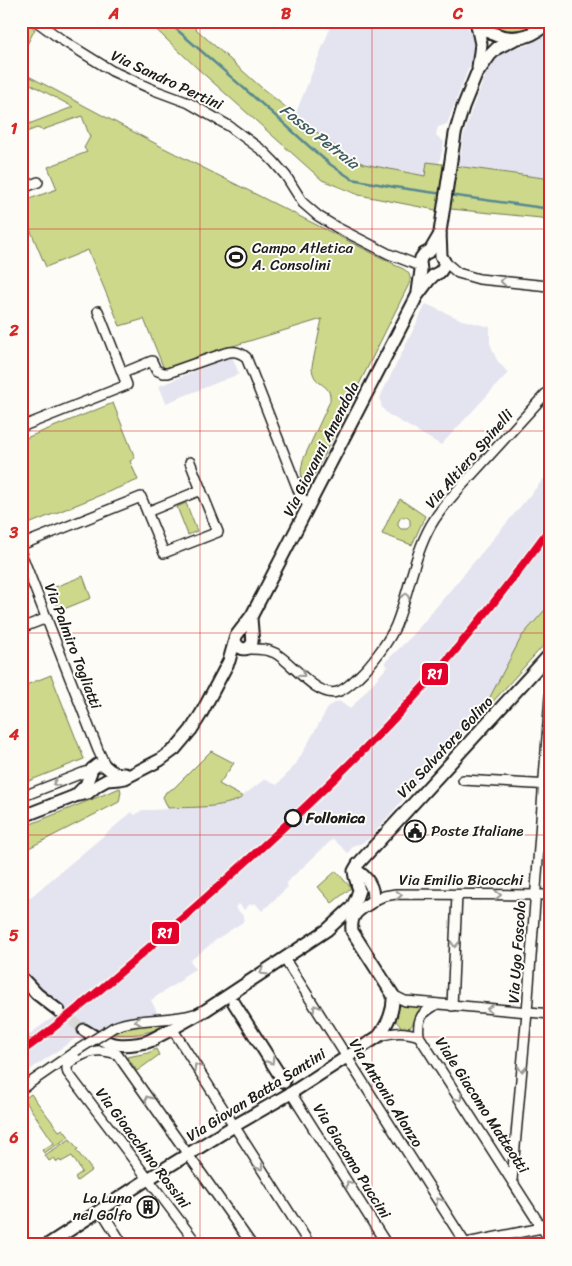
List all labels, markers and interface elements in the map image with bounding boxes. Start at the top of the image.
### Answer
text: A [108,0,119,28]
text: B [281,0,292,28]
text: C [452,0,464,28]
street label: Via Sandro Pertini [107,43,228,118]
water label: Fosso Petraia [274,96,367,178]
text: 1 [11,114,18,143]
place label: Campo Atletica A. Consolini [251,235,353,278]
sports icon: Campo Atletica A. Consolini [224,245,248,269]
one-way arrow [498,276,506,287]
text: 2 [8,316,19,345]
street label: Via Giovanni Amendola [276,376,367,521]
street label: Via Altiero Spinelli [418,403,520,515]
text: 3 [9,518,19,547]
street label: Via Palmiro Togliatti [37,579,109,713]
one-way arrow [400,593,410,601]
line badge: R1 [421,662,449,686]
text: R1 [427,662,442,687]
one-way arrow [296,669,305,678]
street label: Via Salvatore Golino [390,689,500,804]
text: 4 [8,720,19,749]
one-way arrow [52,777,61,788]
place label: Follonica [305,805,366,831]
marker: Follonica [284,809,302,827]
place label: Poste Italiane [431,818,524,844]
public building icon: Poste Italiane [403,819,427,843]
street label: Via Emilio Bicocchi [399,867,524,893]
one-way arrow [395,889,403,900]
one-way arrow [494,890,502,900]
street label: Via Ugo Foscolo [500,899,534,1004]
text: 5 [9,921,19,950]
line badge: R1 [151,921,180,945]
text: R1 [157,921,172,946]
one-way arrow [450,940,460,948]
one-way arrow [259,966,268,975]
one-way arrow [486,1003,494,1014]
one-way arrow [313,1004,322,1013]
one-way arrow [134,1016,142,1027]
street label: Viale Giacomo Matteotti [428,1031,537,1179]
street label: Via Antonio Alonzo [342,1033,430,1153]
street label: Via Giovan Batta Santini [181,1041,332,1149]
one-way arrow [264,1056,274,1065]
one-way arrow [193,1063,203,1072]
one-way arrow [517,1065,528,1073]
street label: Via Gioacchino Rossini [89,1082,198,1215]
one-way arrow [453,1092,462,1101]
one-way arrow [145,1095,154,1104]
street label: Via Giacomo Puccini [306,1098,398,1225]
text: 6 [8,1123,19,1152]
one-way arrow [254,1162,263,1171]
one-way arrow [345,1180,355,1189]
place label: La Luna nel Golfo [73,1185,133,1228]
building icon: La Luna nel Golfo [136,1195,160,1219]
one-way arrow [435,1198,445,1207]

